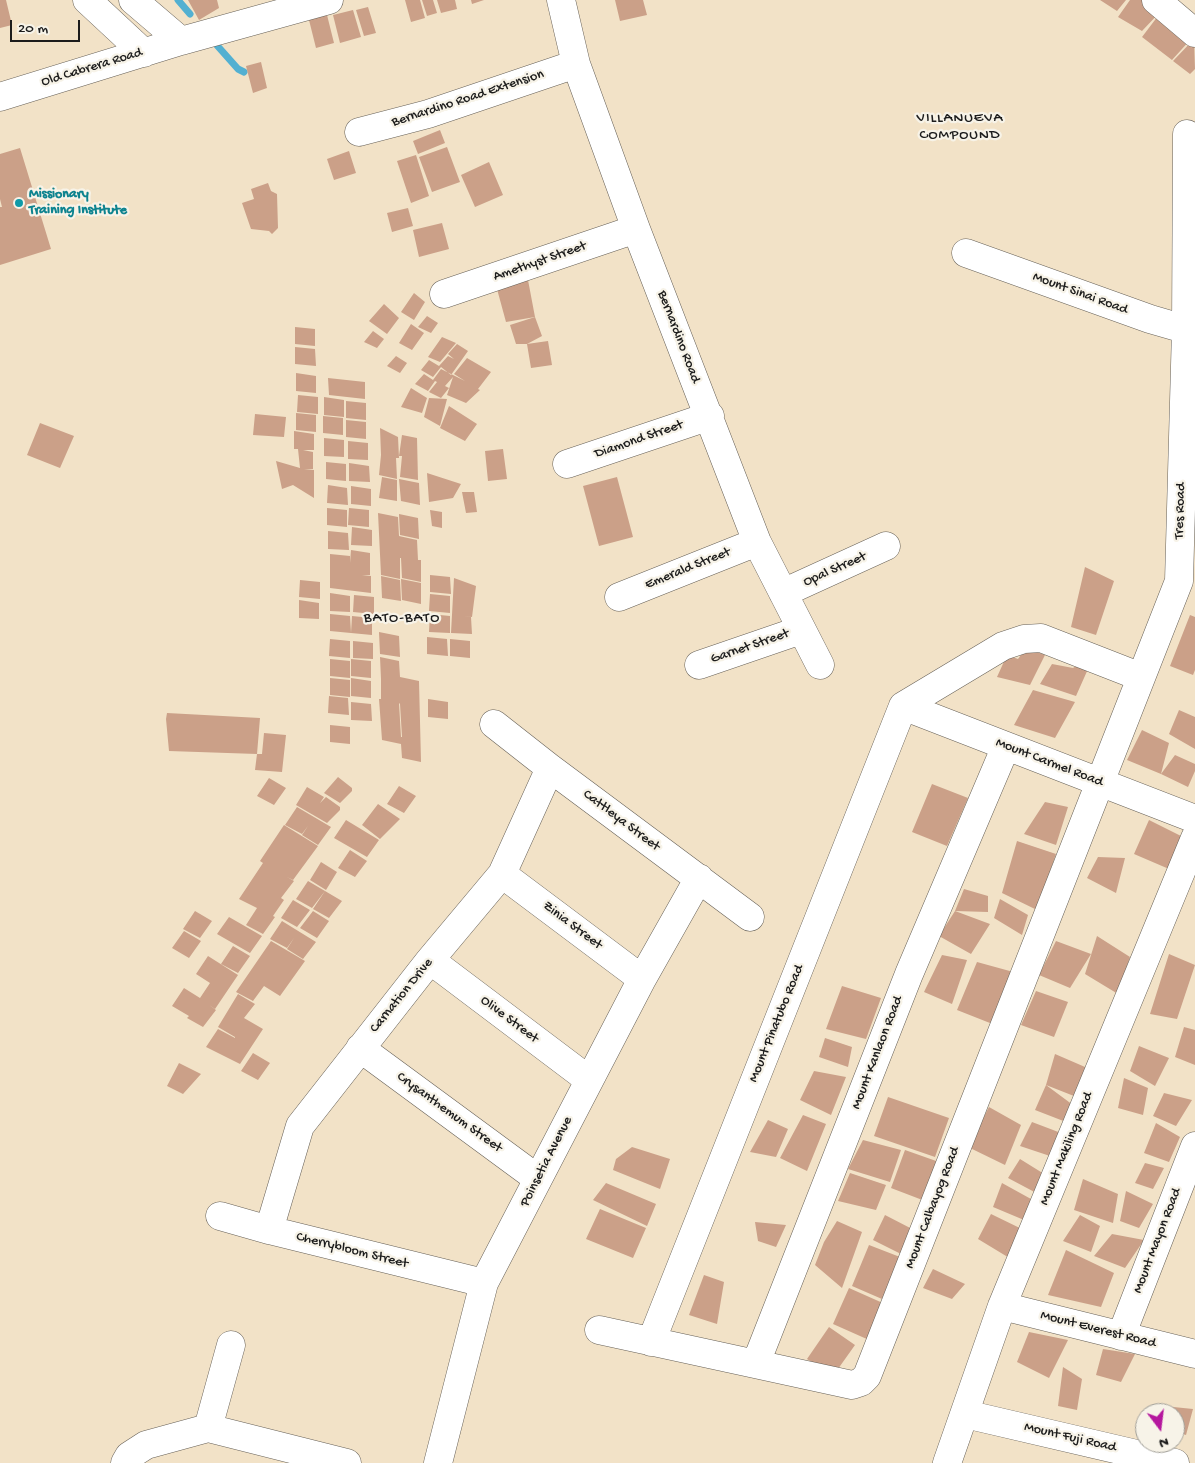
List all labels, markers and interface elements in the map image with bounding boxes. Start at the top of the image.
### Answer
scale bar [12,10,82,42]
text: 20 m [18,20,48,38]
street label: Old Cabrera Road [40,45,144,91]
street label: Bernardino Road Extension [390,66,546,132]
district label: VILLANUEVA COMPOUND [915,110,1005,145]
place label: Missionary Training Institute [29,187,127,220]
marker: Missionary Training Institute [13,197,25,209]
street label: Amethyst Street [491,238,589,286]
street label: Mount Sinai Road [1030,269,1130,319]
street label: Bernardino Road [653,288,703,386]
street label: Diamond Street [592,417,686,463]
street label: Tres Road [1172,482,1190,540]
street label: Emerald Street [643,544,733,594]
street label: Opal Street [801,549,869,591]
district label: BATO-BATO [363,610,441,628]
street label: Garnet Street [709,626,791,668]
street label: Mount Carmel Road [993,735,1105,791]
street label: Cattleya Street [579,786,663,856]
street label: Zinia Street [539,898,605,954]
street label: Carnation Drive [367,955,437,1037]
street label: Mount Pinatubo Road [746,963,808,1085]
street label: Olive Street [477,993,541,1047]
street label: Mount Kanlaon Road [849,994,907,1112]
street label: Crysanthemum Street [393,1069,505,1157]
street label: Mount Makiling Road [1037,1090,1097,1208]
street label: Poinsetia Avenue [517,1114,577,1210]
street label: Mount Calbayog Road [902,1145,964,1271]
street label: Mount Mayon Road [1130,1186,1186,1296]
street label: Cherrybloom Street [294,1229,410,1273]
street label: Mount Everest Road [1039,1308,1157,1352]
north arrow [1135,1403,1185,1453]
street label: Mount Fuji Road [1022,1419,1118,1457]
text: N [1157,1433,1170,1451]

